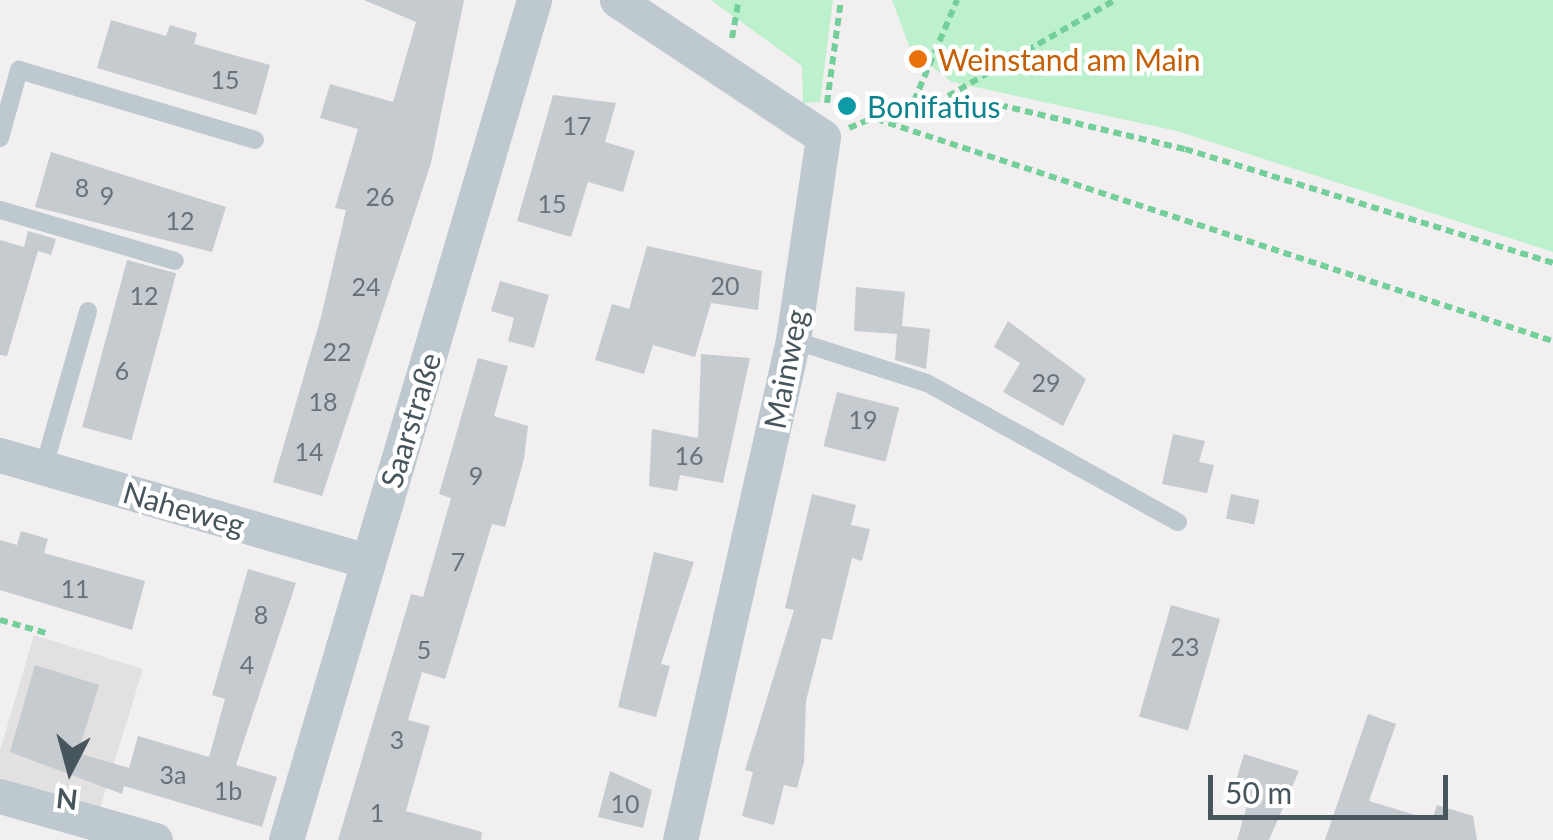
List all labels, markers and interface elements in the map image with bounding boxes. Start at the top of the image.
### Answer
place label: Weinstand am Main [938,41,1201,77]
marker: Weinstand am Main [907,48,929,70]
house number: 15 [211,64,239,94]
place label: Bonifatius [867,88,1000,124]
marker: Bonifatius [836,95,858,117]
house number: 17 [563,110,591,140]
house number: 8 [75,172,89,202]
house number: 9 [100,180,114,210]
house number: 26 [366,181,394,211]
house number: 15 [538,188,566,218]
house number: 12 [166,205,194,235]
house number: 20 [711,270,739,300]
house number: 24 [352,271,380,301]
house number: 12 [130,280,158,310]
street label: Mainweg [756,306,814,432]
house number: 22 [323,336,351,366]
street label: Saarstraße [372,348,448,492]
house number: 6 [115,355,129,385]
house number: 29 [1032,367,1060,397]
house number: 18 [309,386,337,416]
house number: 19 [849,404,877,434]
house number: 14 [295,436,323,466]
house number: 16 [675,440,703,470]
house number: 9 [469,460,483,490]
street label: Naheweg [119,474,249,542]
house number: 7 [451,546,465,576]
house number: 11 [61,573,89,603]
house number: 8 [254,599,268,629]
house number: 23 [1171,631,1199,661]
house number: 5 [417,634,431,664]
house number: 4 [240,649,254,679]
north arrow [20,720,120,820]
house number: 3 [390,724,404,754]
scale bar [1213,755,1453,817]
house number: 3a [160,759,186,789]
text: 50 m [1225,774,1292,810]
house number: 1b [214,775,242,805]
text: N [54,782,79,818]
house number: 10 [611,788,639,818]
house number: 1 [370,797,384,827]

